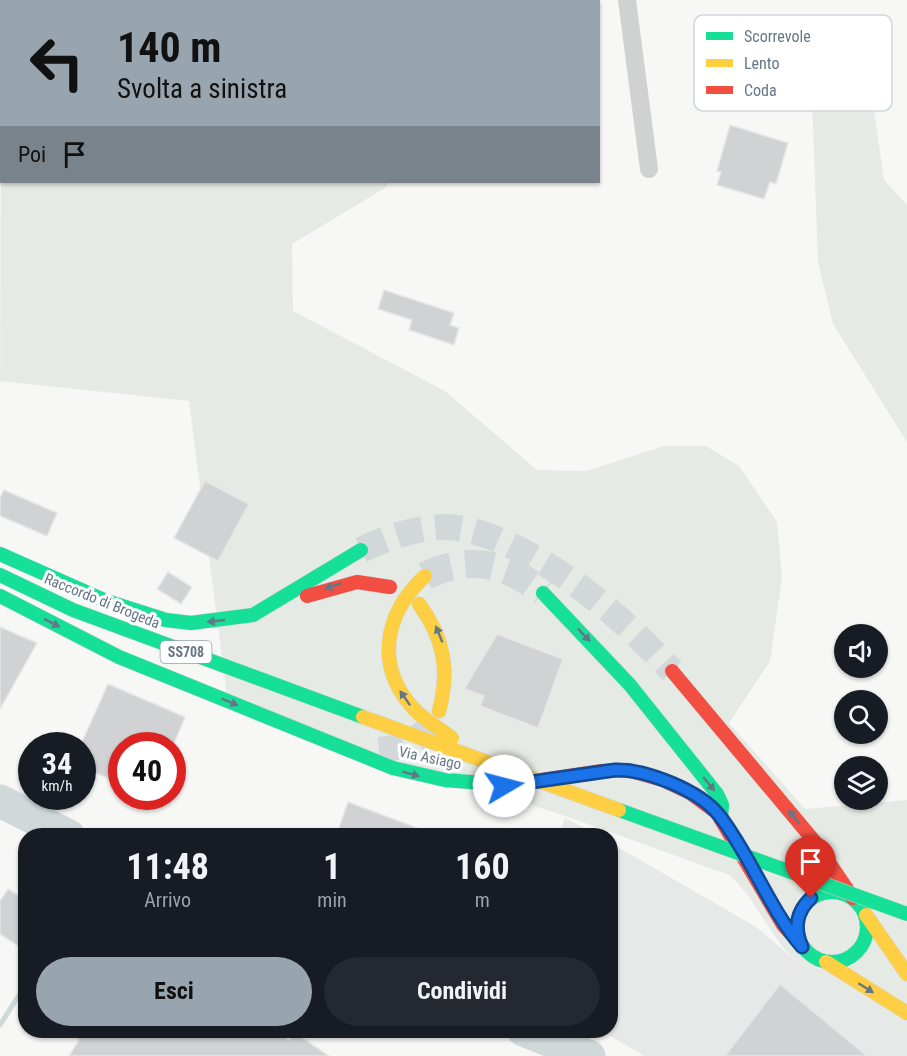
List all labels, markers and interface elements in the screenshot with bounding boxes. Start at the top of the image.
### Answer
legend [694,15,892,111]
text: 140 m [117,23,222,72]
icon: left [18,24,96,102]
text: Scorrevole [744,27,811,46]
text: Lento [744,54,779,73]
text: Svolta a sinistra [117,73,287,105]
text: Coda [744,81,777,100]
icon: arrive [58,138,91,171]
text: Poi [18,142,46,167]
street label: Raccordo di Brogeda [42,570,162,632]
one-way arrow [324,582,342,592]
one-way arrow [207,616,226,626]
one-way arrow [44,618,61,628]
map controls [834,624,888,810]
button: sound [834,624,888,678]
one-way arrow [434,625,444,643]
one-way arrow [577,627,591,642]
road number: SS708 [160,641,212,663]
one-way arrow [399,690,411,706]
button: search [834,690,888,744]
one-way arrow [222,697,240,707]
speed limit sign: 40 [108,732,186,810]
street label: Via Asiago [397,743,463,773]
text: 34 [42,746,72,781]
position arrow [472,754,536,818]
button: layers [834,756,888,810]
one-way arrow [402,769,421,779]
one-way arrow [703,776,716,792]
text: km/h [42,777,72,795]
one-way arrow [788,810,801,825]
pin [785,836,836,898]
icon: arrive [794,845,827,878]
text: 11:48 [126,846,209,888]
text: 1 [323,846,341,888]
text: 160 [455,846,510,888]
text: Arrivo [144,888,191,912]
text: min [317,888,347,912]
text: m [475,888,490,912]
button: Esci [36,957,312,1026]
button: Condividi [324,957,600,1026]
one-way arrow [858,982,874,993]

